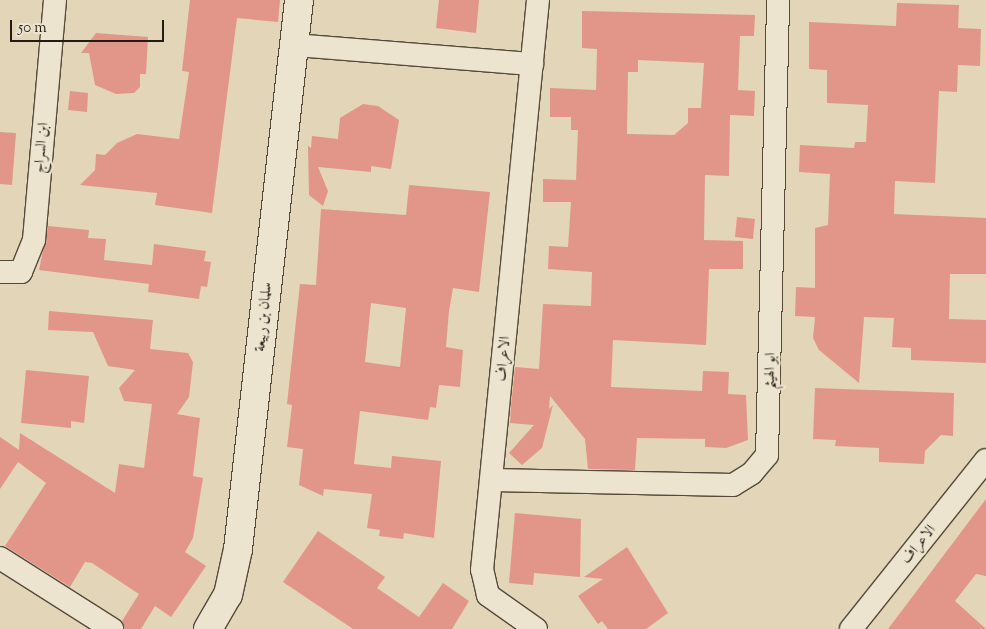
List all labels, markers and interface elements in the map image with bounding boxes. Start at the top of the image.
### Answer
scale bar [12,10,166,42]
text: 50 m [18,18,47,39]
street label: ابن السراج [31,122,53,174]
street label: سلمان بن ربيعة [251,281,277,353]
street label: الاعراف [493,336,515,382]
street label: ابو الهيثم [762,352,780,390]
street label: الاعراف [898,522,940,568]

